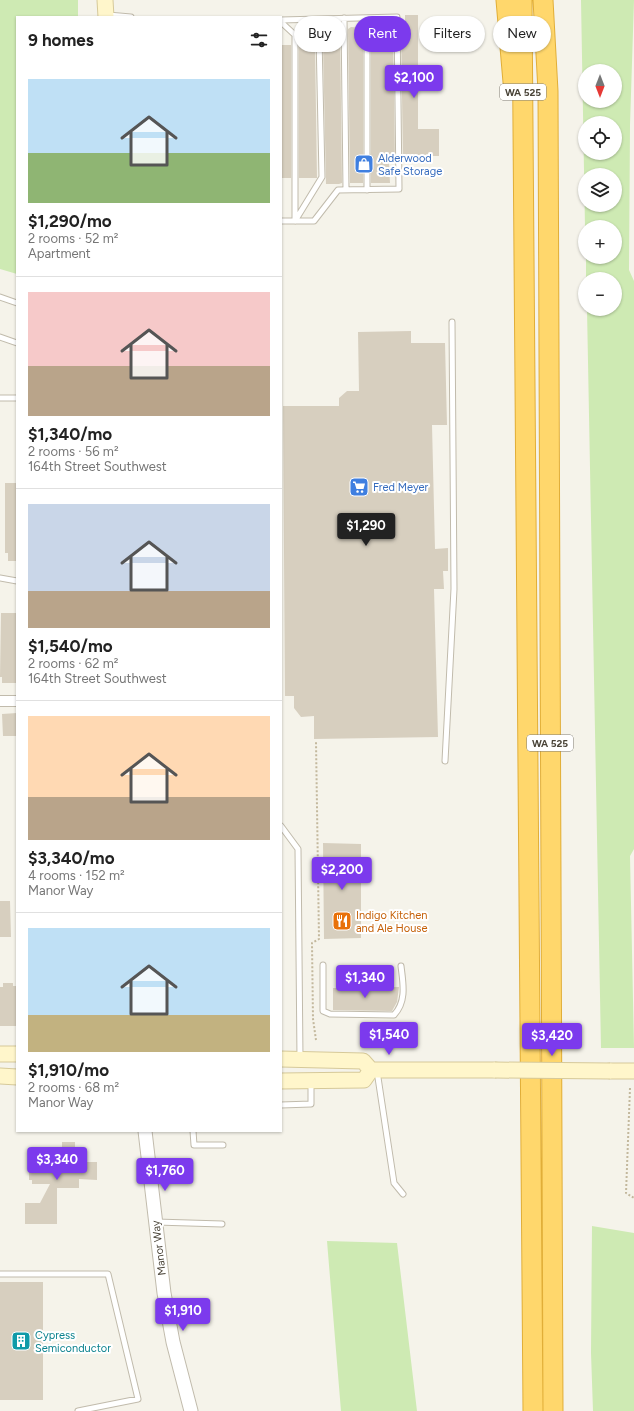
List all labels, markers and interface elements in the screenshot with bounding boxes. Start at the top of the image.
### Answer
chip: Buy [294,16,346,52]
chip: Rent [354,16,411,52]
chip: Filters [419,16,485,52]
chip: New [493,16,551,52]
icon: filters [248,29,270,51]
text: 9 homes [28,30,94,50]
north arrow [578,64,622,108]
map controls [578,64,622,316]
pin: $2,100 [381,65,447,99]
text: $2,100 [394,70,434,85]
road number: WA 525 [500,84,546,100]
icon: home [113,105,185,177]
button: locate [578,116,622,160]
place label: Alderwood Safe Storage [378,152,442,178]
shop icon: Alderwood Safe Storage [353,153,375,175]
button: layers [578,168,622,212]
text: $1,290/mo [28,211,112,231]
button: + [578,220,622,264]
text: 2 rooms · 52 m² [28,231,119,246]
text: Apartment [28,246,91,261]
button: − [578,272,622,316]
icon: home [113,318,185,390]
text: $1,340/mo [28,424,112,444]
text: 2 rooms · 56 m² [28,444,119,459]
text: 164th Street Southwest [28,459,167,474]
supermarket icon: Fred Meyer [348,476,370,498]
place label: Fred Meyer [373,481,429,494]
pin: $1,290 [333,513,399,547]
text: $1,290 [346,518,386,533]
icon: home [113,530,185,602]
text: $1,540/mo [28,636,113,656]
text: 2 rooms · 62 m² [28,656,118,671]
text: 164th Street Southwest [28,671,167,686]
road number: WA 525 [527,735,573,751]
icon: home [113,742,185,814]
text: $3,340/mo [28,848,115,868]
pin: $2,200 [309,857,375,891]
text: $2,200 [321,862,363,877]
text: 4 rooms · 152 m² [28,868,125,883]
text: Manor Way [28,883,93,898]
place label: Indigo Kitchen and Ale House [356,909,427,935]
restaurant icon: Indigo Kitchen and Ale House [331,910,353,932]
icon: home [113,954,185,1026]
pin: $1,340 [332,965,398,999]
text: $1,340 [345,970,385,985]
pin: $1,540 [356,1022,422,1056]
pin: $3,420 [519,1023,585,1057]
text: $1,540 [369,1027,409,1042]
text: $3,420 [531,1028,573,1043]
text: $1,910/mo [28,1060,109,1080]
text: 2 rooms · 68 m² [28,1080,119,1095]
text: Manor Way [28,1095,93,1110]
pin: $3,340 [24,1147,90,1181]
text: $3,340 [36,1152,78,1167]
pin: $1,760 [132,1158,198,1192]
text: $1,760 [145,1163,185,1178]
street label: Manor Way [149,1220,169,1276]
pin: $1,910 [150,1298,216,1332]
text: $1,910 [164,1303,202,1318]
place label: Cypress Semiconductor [35,1329,111,1355]
building icon: Cypress Semiconductor [10,1330,32,1352]

